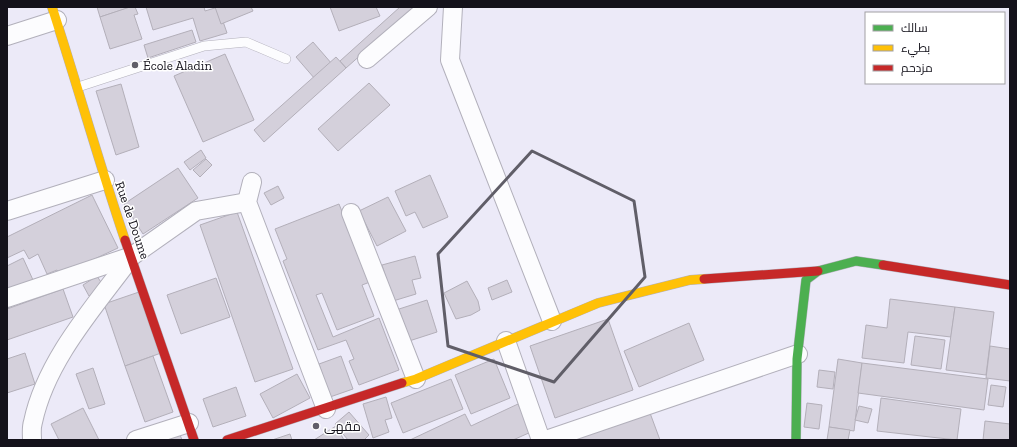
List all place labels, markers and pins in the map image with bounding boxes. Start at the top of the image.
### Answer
place label: École Aladin [143,58,212,73]
marker: École Aladin [130,60,140,70]
place label: مقهى [324,419,361,434]
marker: مقهى [311,421,321,431]

